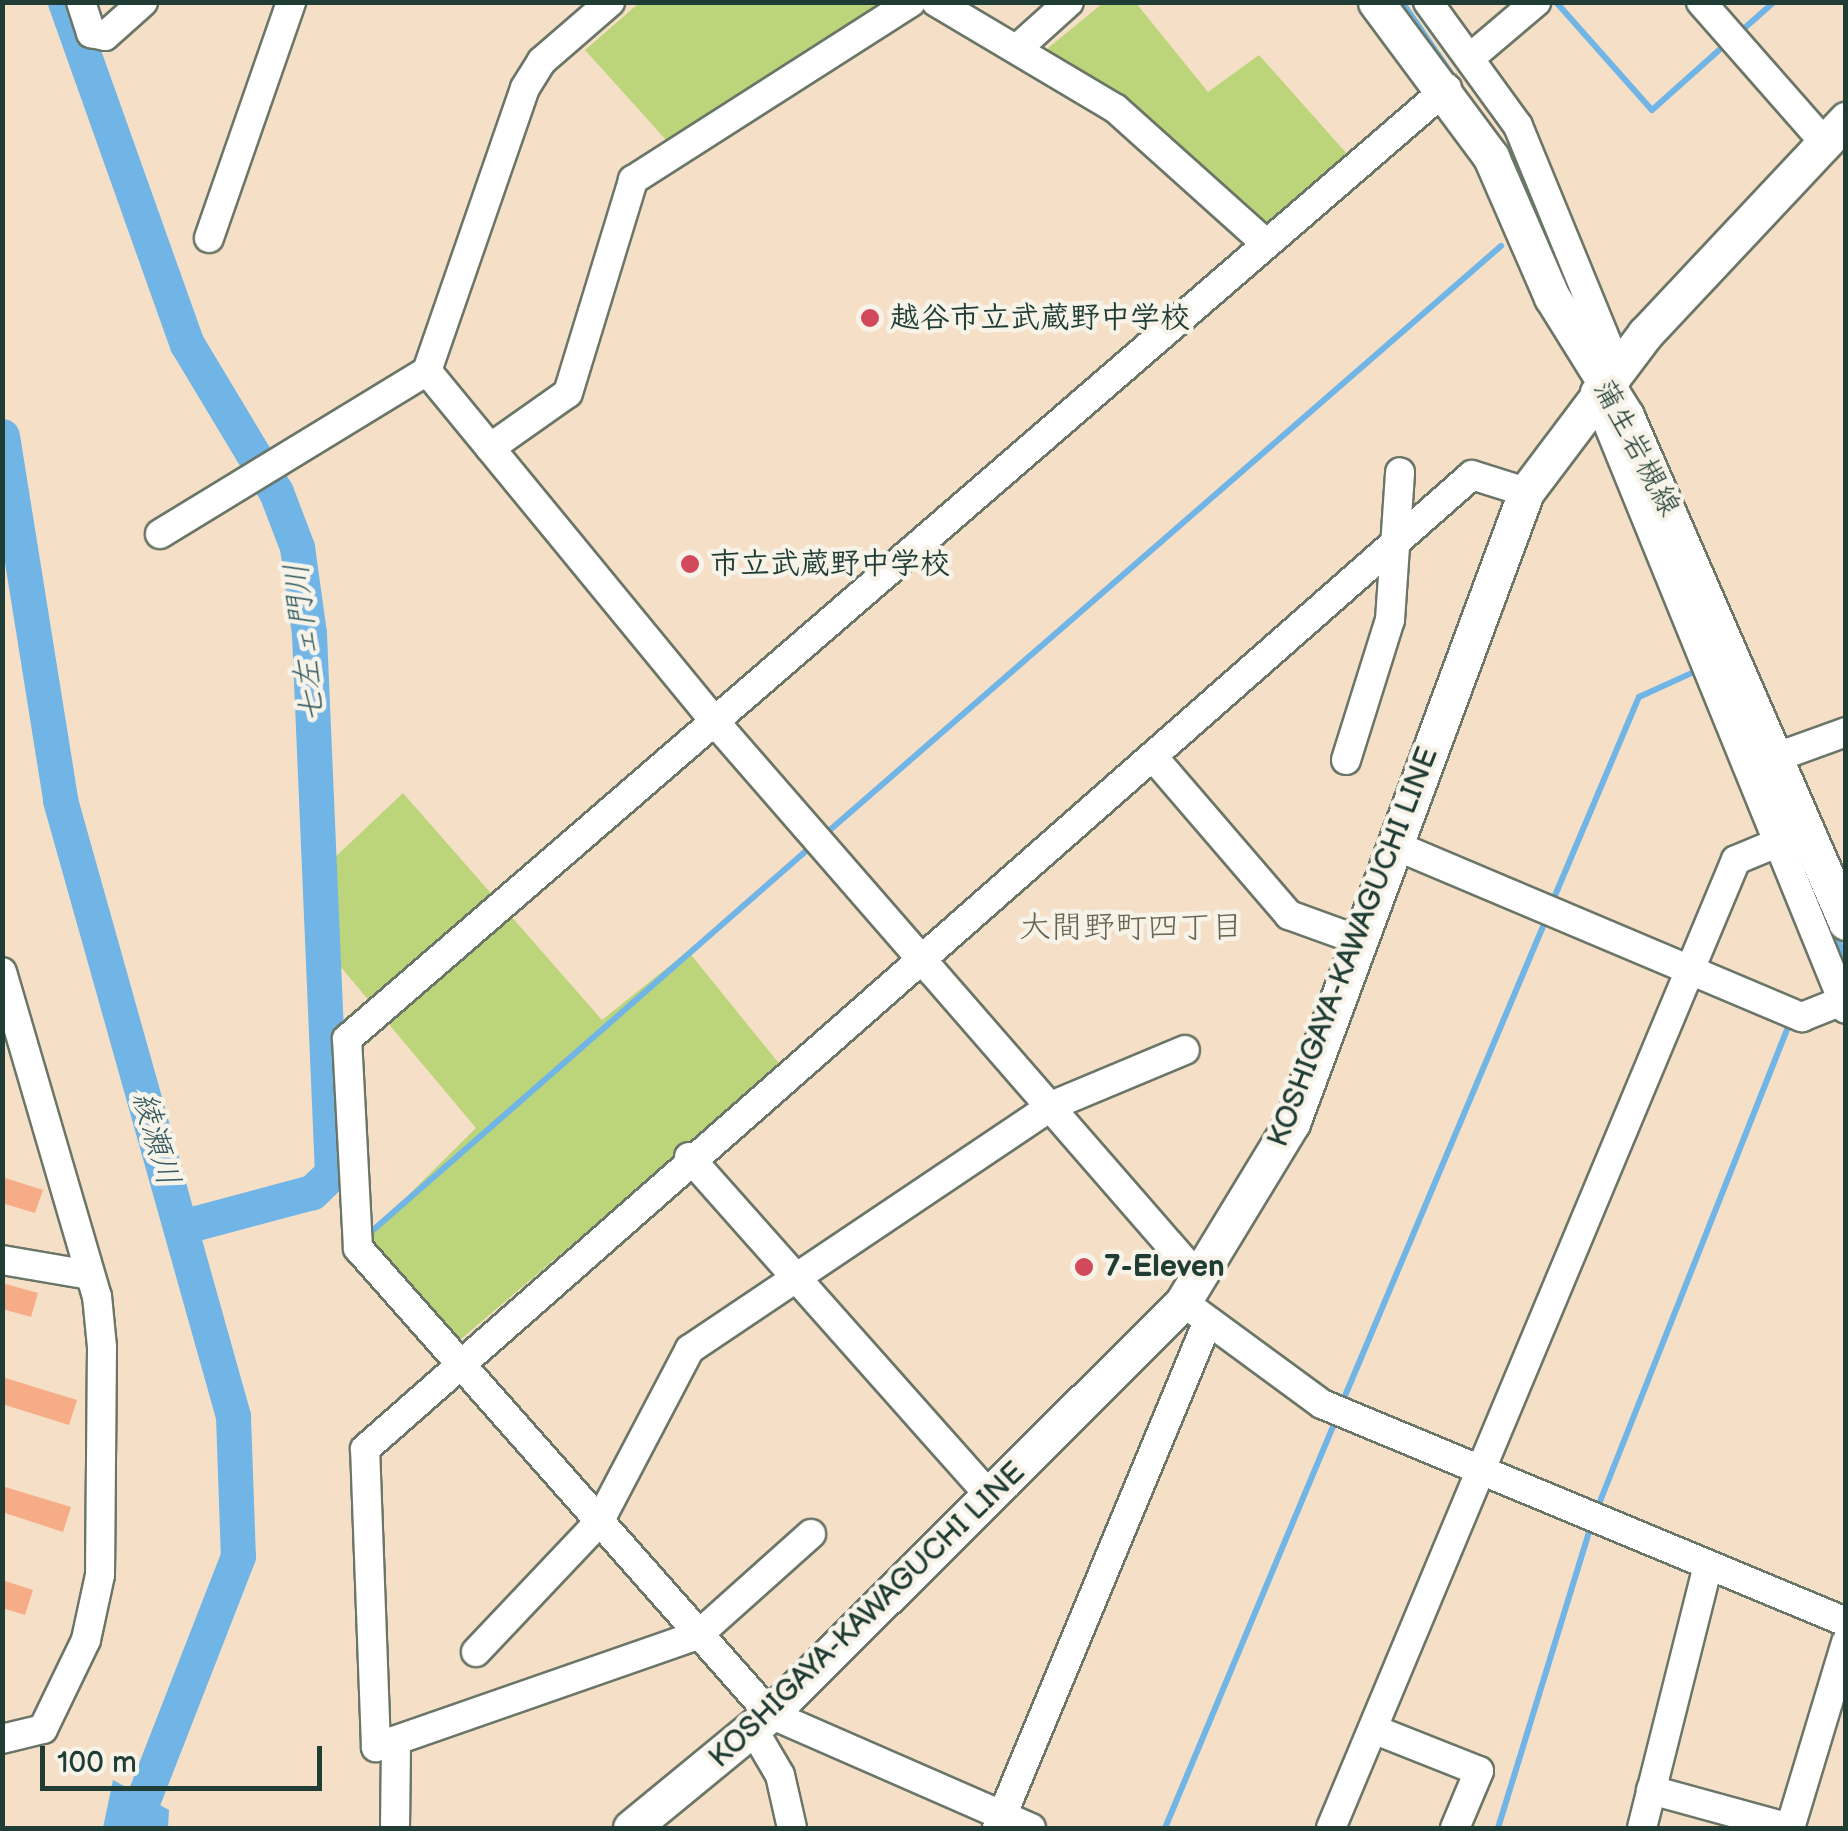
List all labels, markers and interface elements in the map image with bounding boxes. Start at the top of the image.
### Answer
place label: 越谷市立武蔵野中学校 [890,300,1190,336]
marker: 越谷市立武蔵野中学校 [859,307,881,329]
street label: 蒲生岩槻線 [1585,373,1687,523]
place label: 市立武蔵野中学校 [710,546,950,582]
marker: 市立武蔵野中学校 [679,553,701,575]
water label: 七左ェ門川 [279,561,333,725]
street label: KOSHIGAYA-KAWAGUCHI LINE [1260,742,1446,1152]
district label: 大間野町四丁目 [1019,909,1243,947]
water label: 綾瀬川 [123,1088,187,1190]
place label: 7-Eleven [1104,1249,1225,1285]
marker: 7-Eleven [1073,1256,1095,1278]
street label: KOSHIGAYA-KAWAGUCHI LINE [702,1454,1032,1776]
scale bar [45,1726,328,1788]
text: 100 m [57,1745,137,1781]

